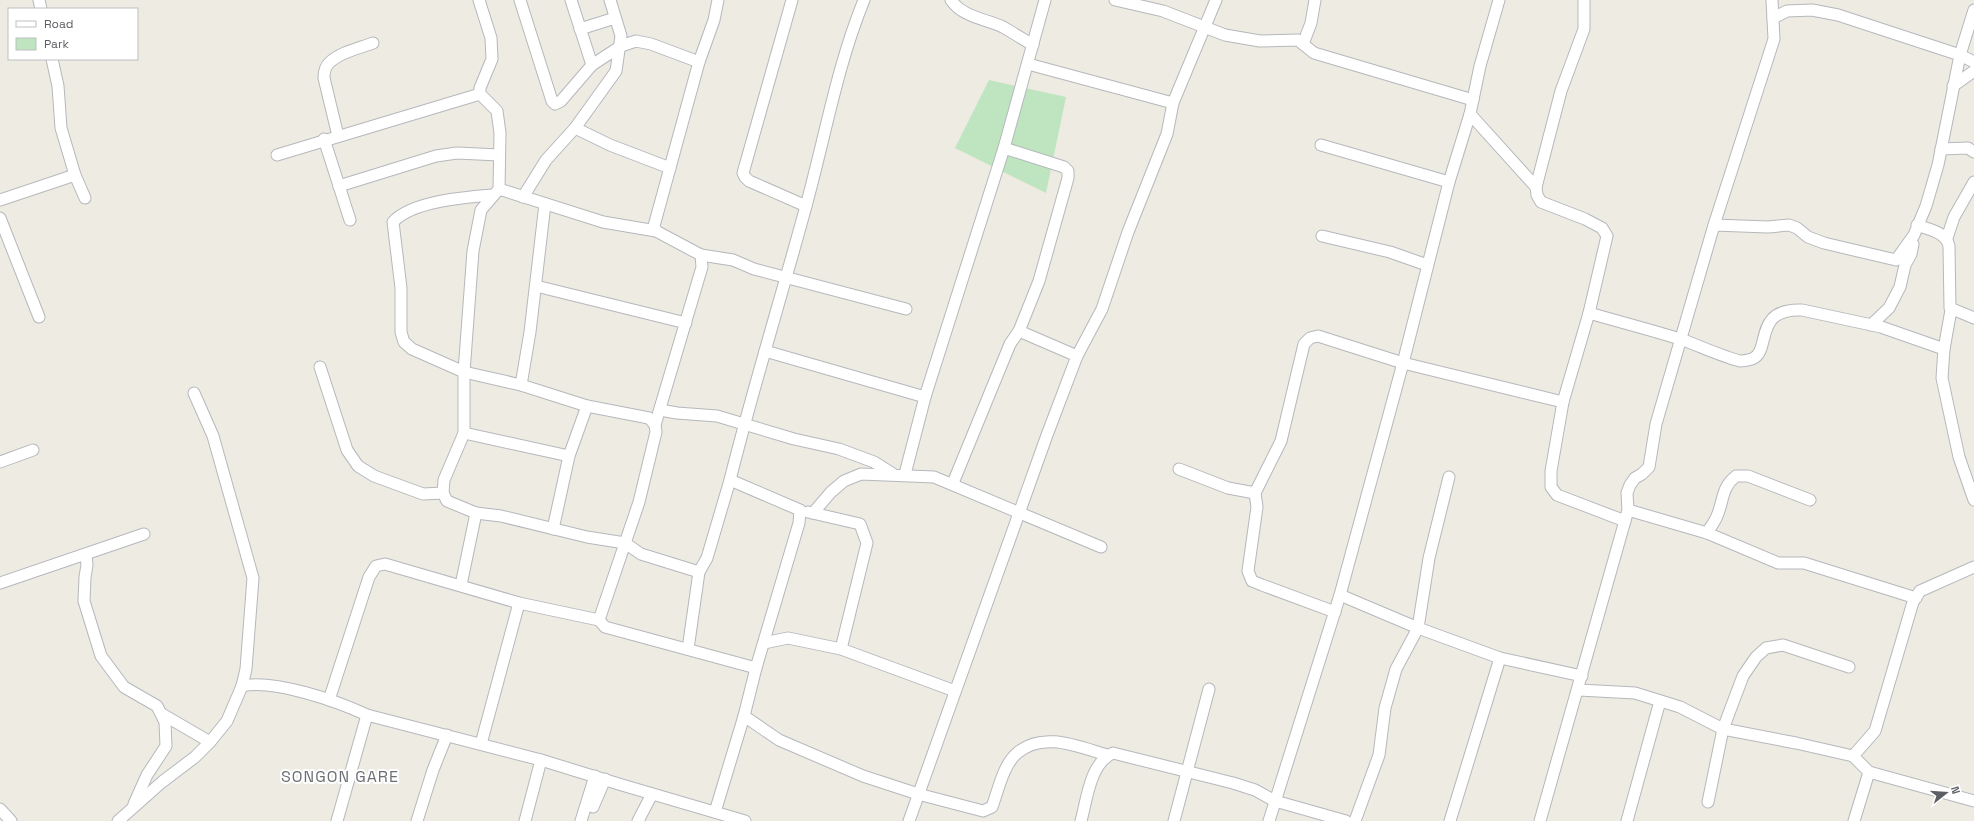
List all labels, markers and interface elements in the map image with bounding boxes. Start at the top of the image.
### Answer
legend [8,8,138,60]
text: Road [44,16,73,32]
text: Park [44,36,69,52]
district label: SONGON GARE [281,766,399,787]
north arrow [1926,773,1966,813]
text: N [1948,785,1963,796]

